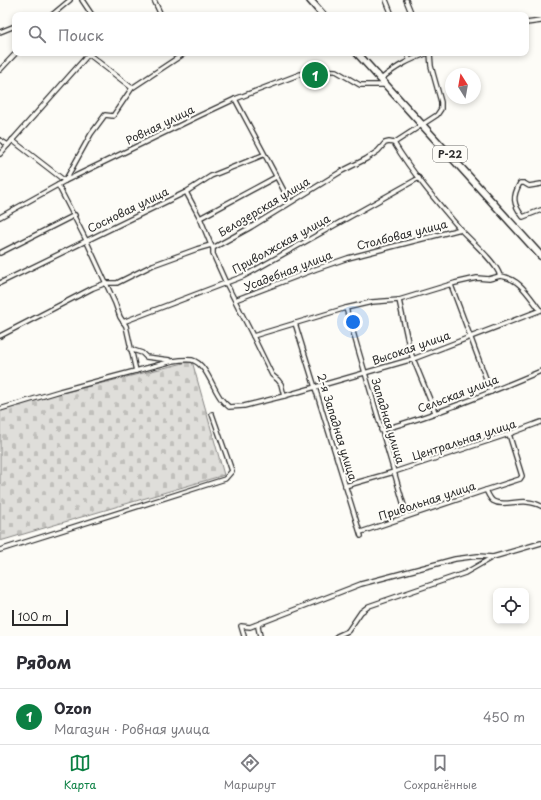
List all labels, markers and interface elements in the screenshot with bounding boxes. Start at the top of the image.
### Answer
search box [12,12,529,56]
icon: search [26,23,48,45]
text: Поиск [58,23,104,46]
pin: 1 [302,60,328,90]
north arrow [445,68,481,104]
street label: Ровная улица [123,101,197,149]
road number: Р-22 [433,146,467,162]
street label: Белозерская улица [215,172,313,241]
street label: Сосновая улица [84,183,171,237]
street label: Приволжская улица [229,209,333,278]
street label: Столбовая улица [355,215,449,254]
street label: Усадебная улица [241,246,335,295]
your location [343,312,363,332]
street label: Высокая улица [369,326,452,369]
street label: Сельская улица [415,370,501,417]
street label: 2-я Западная улица [313,371,362,483]
street label: Западная улица [367,376,410,466]
street label: Центральная улица [410,415,518,464]
street label: Привольная улица [376,477,478,524]
map controls [493,588,529,624]
button: locate [493,588,529,624]
scale bar [12,608,68,627]
text: 100 m [18,608,52,625]
text: Рядом [16,649,71,675]
text: Ozon [54,696,92,719]
text: 1 [26,707,32,726]
text: 450 m [483,707,525,726]
text: Магазин · Ровная улица [54,719,210,738]
tab: Карта [64,752,96,793]
tab: Маршрут [224,752,276,793]
tab: Сохранённые [404,752,477,793]

